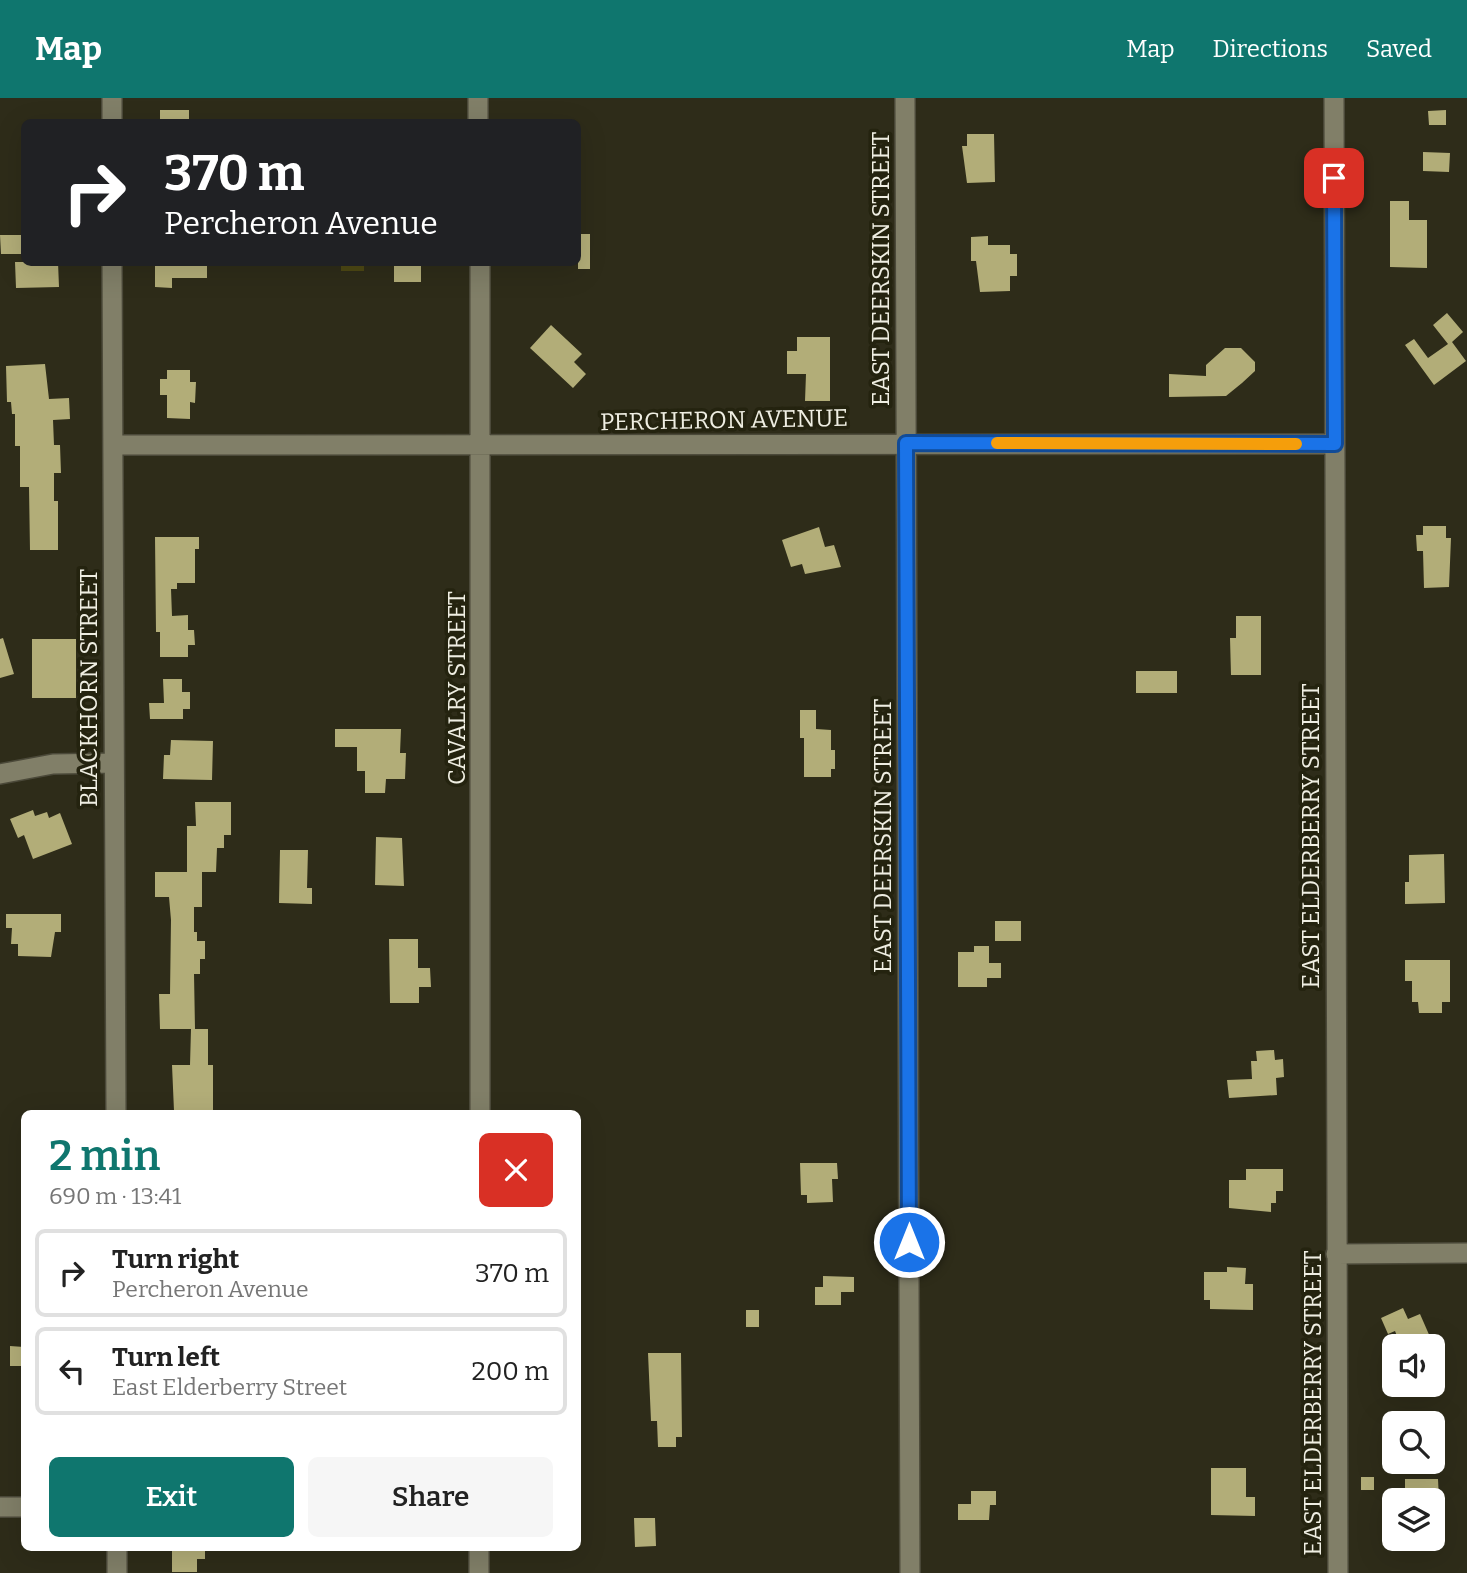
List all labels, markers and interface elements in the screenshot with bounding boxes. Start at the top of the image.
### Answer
text: Map [35,29,102,69]
text: Map [1126,35,1175,63]
text: Directions [1213,35,1328,63]
text: Saved [1366,35,1432,63]
street label: EAST DEERSKIN STREET [867,132,895,406]
text: 370 m [164,144,304,203]
icon: right [49,147,140,238]
pin [1304,148,1364,208]
icon: arrive [1315,159,1353,197]
text: Percheron Avenue [164,204,438,242]
street label: PERCHERON AVENUE [600,404,848,436]
street label: BLACKHORN STREET [75,569,103,807]
street label: CAVALRY STREET [443,591,471,785]
street label: EAST ELDERBERRY STREET [1297,683,1325,989]
street label: EAST DEERSKIN STREET [869,699,897,973]
text: 2 min [49,1131,160,1181]
button: close [479,1133,553,1207]
text: 690 m · 13:41 [49,1182,181,1210]
position arrow [872,1205,946,1279]
text: Turn right [112,1244,239,1275]
street label: EAST ELDERBERRY STREET [1299,1250,1327,1556]
icon: right [53,1254,91,1292]
text: 370 m [475,1258,549,1289]
text: Percheron Avenue [112,1275,309,1303]
map controls [1382,1334,1445,1551]
button: sound [1382,1334,1445,1397]
text: Turn left [112,1342,220,1373]
icon: left [53,1352,91,1390]
text: 200 m [472,1356,549,1387]
text: East Elderberry Street [112,1373,347,1401]
button: search [1382,1411,1445,1474]
button: Exit [49,1457,294,1537]
button: Share [308,1457,553,1537]
button: layers [1382,1488,1445,1551]

